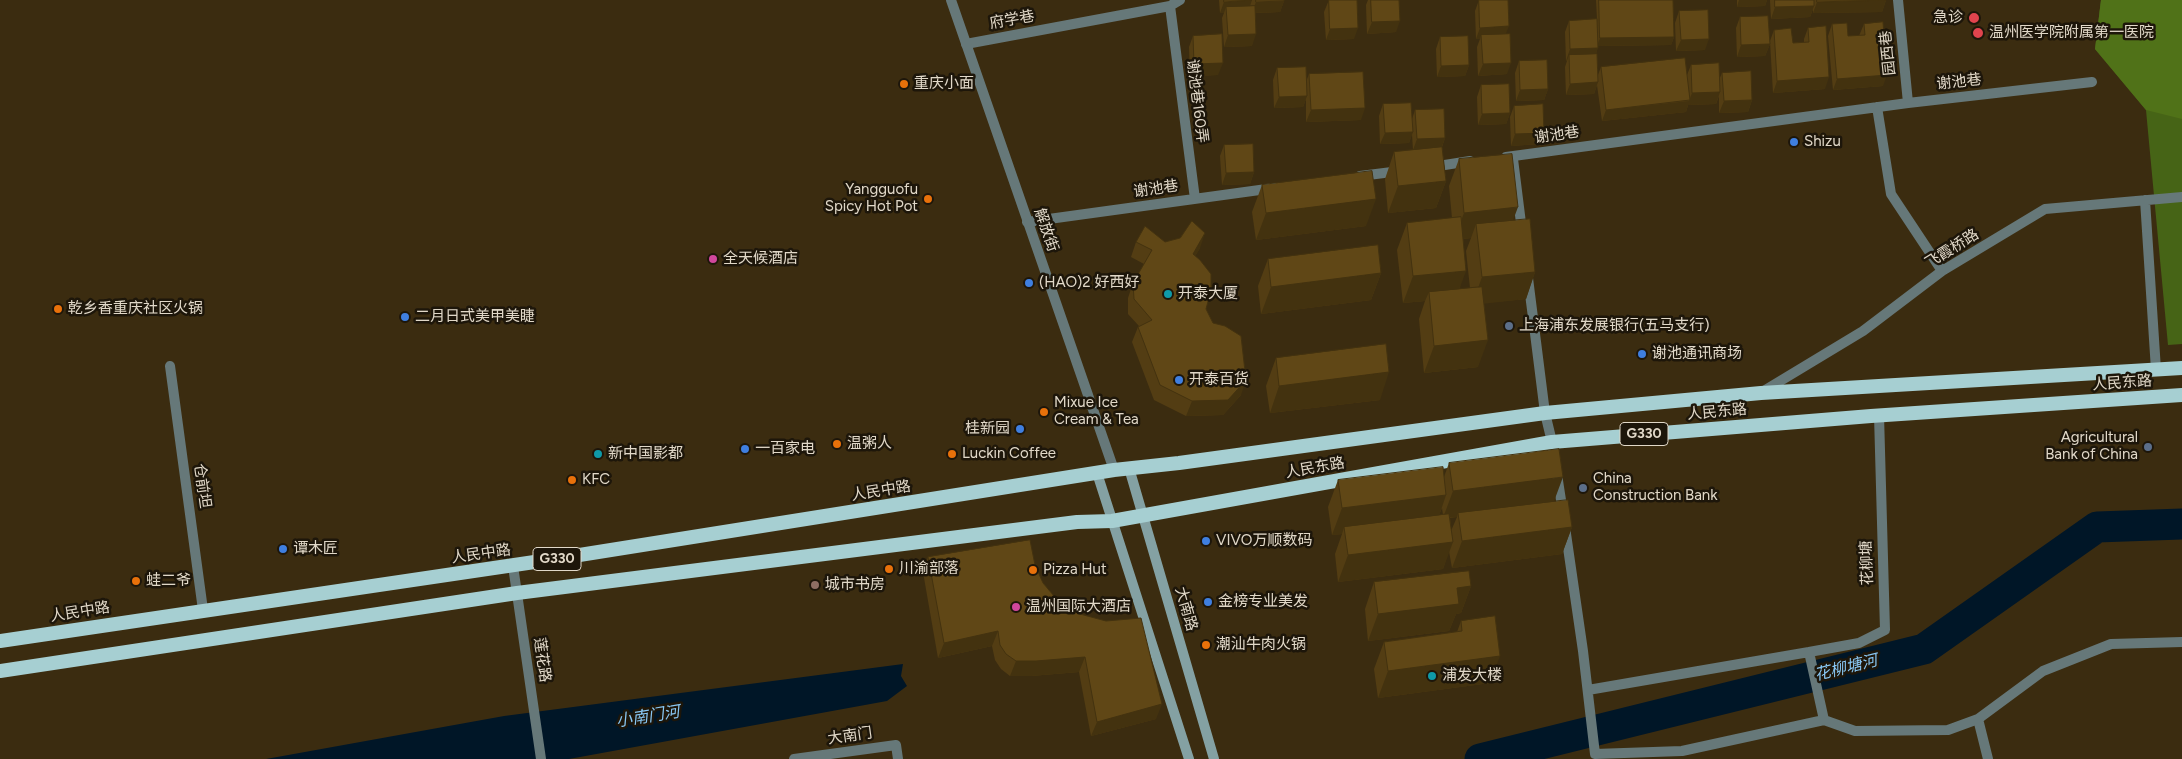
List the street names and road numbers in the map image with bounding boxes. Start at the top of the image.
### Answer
street label: 府学巷 [988,7,1036,33]
street label: 园西巷 [1877,30,1899,76]
street label: 谢池巷160弄 [1183,58,1211,144]
street label: 谢池巷 [1936,71,1982,93]
street label: 谢池巷 [1533,123,1581,147]
street label: 谢池巷 [1132,177,1180,201]
street label: 解放街 [1030,206,1062,254]
street label: 飞霞桥路 [1922,225,1982,273]
street label: 人民东路 [2091,372,2153,394]
street label: 人民东路 [1686,400,1748,424]
road number: G330 [1620,422,1668,446]
street label: 人民东路 [1284,454,1346,482]
street label: 仓前坦 [190,462,214,510]
street label: 人民中路 [850,477,912,505]
street label: 花柳塘 [1857,540,1877,586]
street label: 人民中路 [450,541,512,567]
road number: G330 [533,548,581,570]
street label: 大南路 [1171,585,1201,633]
street label: 人民中路 [49,598,111,626]
street label: 莲花路 [530,636,554,684]
street label: 大南门 [826,724,874,748]

